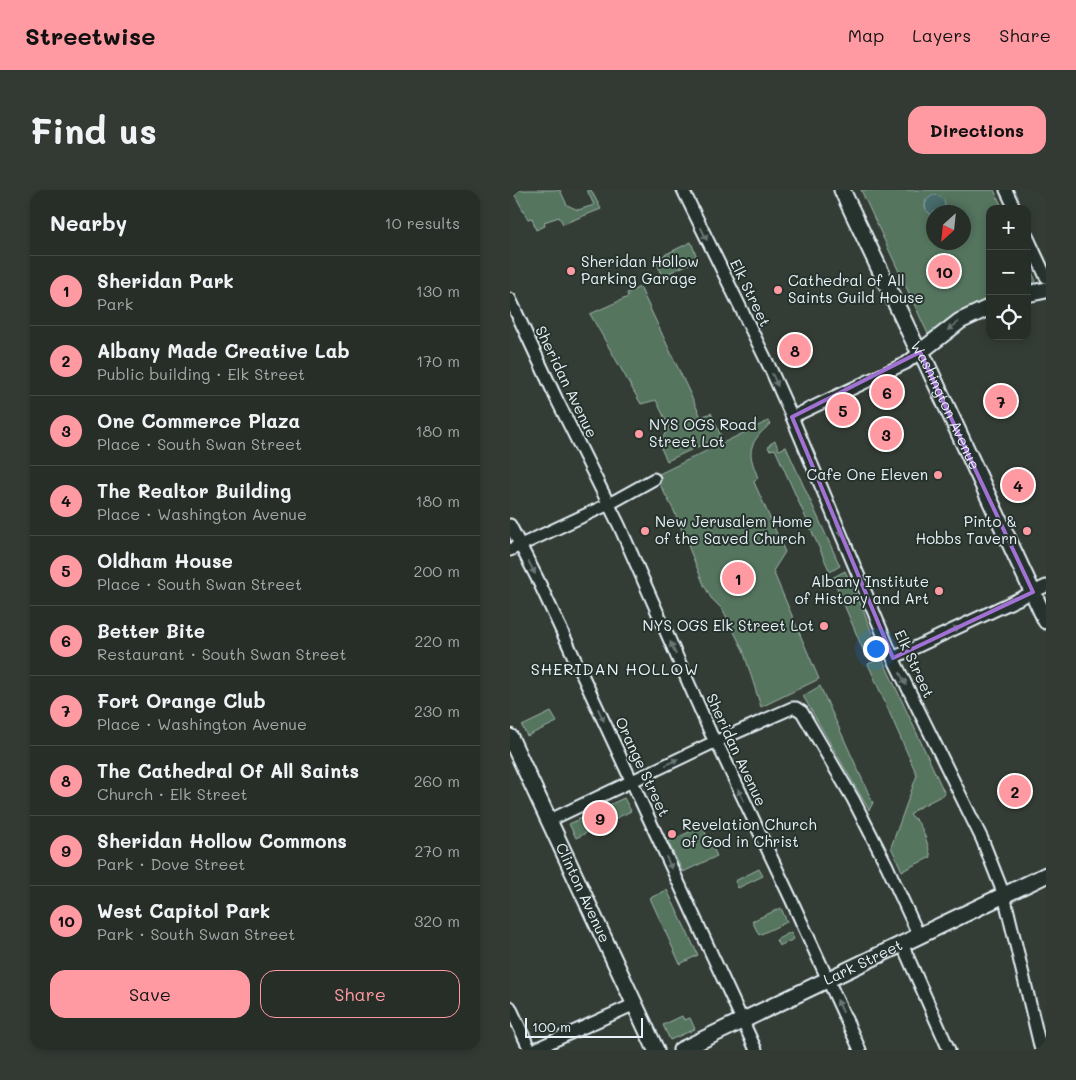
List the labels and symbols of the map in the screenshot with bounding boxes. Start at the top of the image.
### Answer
north arrow [926,205,971,250]
one-way arrow [701,227,709,241]
place label: Sheridan Hollow Parking Garage [581,251,699,288]
pin: 10 [928,252,960,290]
street label: Elk Street [726,255,776,330]
marker: Sheridan Hollow Parking Garage [565,265,577,277]
place label: Cathedral of All Saints Guild House [788,270,924,307]
marker: Cathedral of All Saints Guild House [772,284,784,296]
one-way arrow [947,321,960,332]
street label: Sheridan Avenue [531,322,603,441]
pin: 8 [779,331,811,369]
street label: Washington Avenue [906,337,985,473]
one-way arrow [771,373,779,387]
pin: 6 [871,373,903,411]
pin: 7 [985,382,1017,420]
pin: 5 [827,391,859,429]
place label: NYS OGS Road Street Lot [649,414,757,451]
pin: 3 [870,415,902,453]
marker: NYS OGS Road Street Lot [633,428,645,440]
place label: Cafe One Eleven [807,464,928,484]
pin: 4 [1002,466,1034,504]
marker: Cafe One Eleven [932,469,944,481]
place label: New Jerusalem Home of the Saved Church [655,511,812,548]
place label: Pinto & Hobbs Tavern [915,511,1017,548]
one-way arrow [836,522,843,537]
marker: New Jerusalem Home of the Saved Church [639,525,651,537]
marker: Pinto & Hobbs Tavern [1021,525,1033,537]
pin: 1 [722,559,754,597]
one-way arrow [528,561,536,575]
place label: Albany Institute of History and Art [795,571,929,608]
marker: Albany Institute of History and Art [933,585,945,597]
place label: NYS OGS Elk Street Lot [643,615,814,635]
marker: NYS OGS Elk Street Lot [818,620,830,632]
street label: Elk Street [890,626,939,701]
one-way arrow [946,626,960,634]
your location [863,636,889,662]
one-way arrow [668,641,676,655]
district label: SHERIDAN HOLLOW [531,658,699,679]
one-way arrow [899,672,907,686]
street label: Sheridan Avenue [702,690,772,809]
one-way arrow [597,708,605,722]
street label: Orange Street [611,714,675,820]
one-way arrow [664,758,679,767]
pin: 2 [999,772,1031,810]
one-way arrow [737,788,745,802]
pin: 9 [584,799,616,837]
place label: Revelation Church of God in Christ [682,814,817,851]
marker: Revelation Church of God in Christ [666,828,678,840]
street label: Clinton Avenue [552,839,616,946]
one-way arrow [666,856,674,870]
street label: Lark Street [820,934,906,989]
one-way arrow [836,999,844,1013]
scale bar [525,1015,642,1038]

